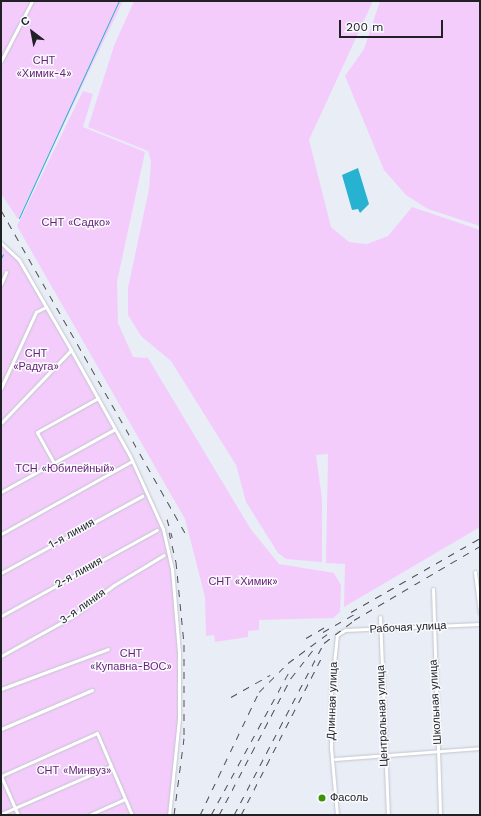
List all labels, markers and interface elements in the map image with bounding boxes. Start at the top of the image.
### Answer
north arrow [12,12,52,52]
scale bar [341,12,445,38]
text: С [19,14,32,29]
text: 200 m [346,20,383,34]
park label: СНТ «Химик-4» [16,55,72,81]
park label: СНТ «Садко» [42,216,110,230]
park label: СНТ «Радуга» [13,348,59,374]
park label: ТСН «Юбилейный» [15,462,115,476]
street label: 1-я линия [47,516,97,552]
street label: 2-я линия [53,555,105,591]
park label: СНТ «Химик» [208,575,278,589]
street label: 3-я линия [58,587,108,627]
street label: Рабочая улица [369,619,447,637]
park label: СНТ «Купавна-ВОС» [90,648,172,674]
street label: Школьная улица [427,659,445,745]
street label: Длинная улица [325,662,341,740]
street label: Центральная улица [375,665,391,767]
park label: СНТ «Минвуз» [37,764,111,778]
place label: Фасоль [330,791,368,805]
marker: Фасоль [317,793,327,803]

